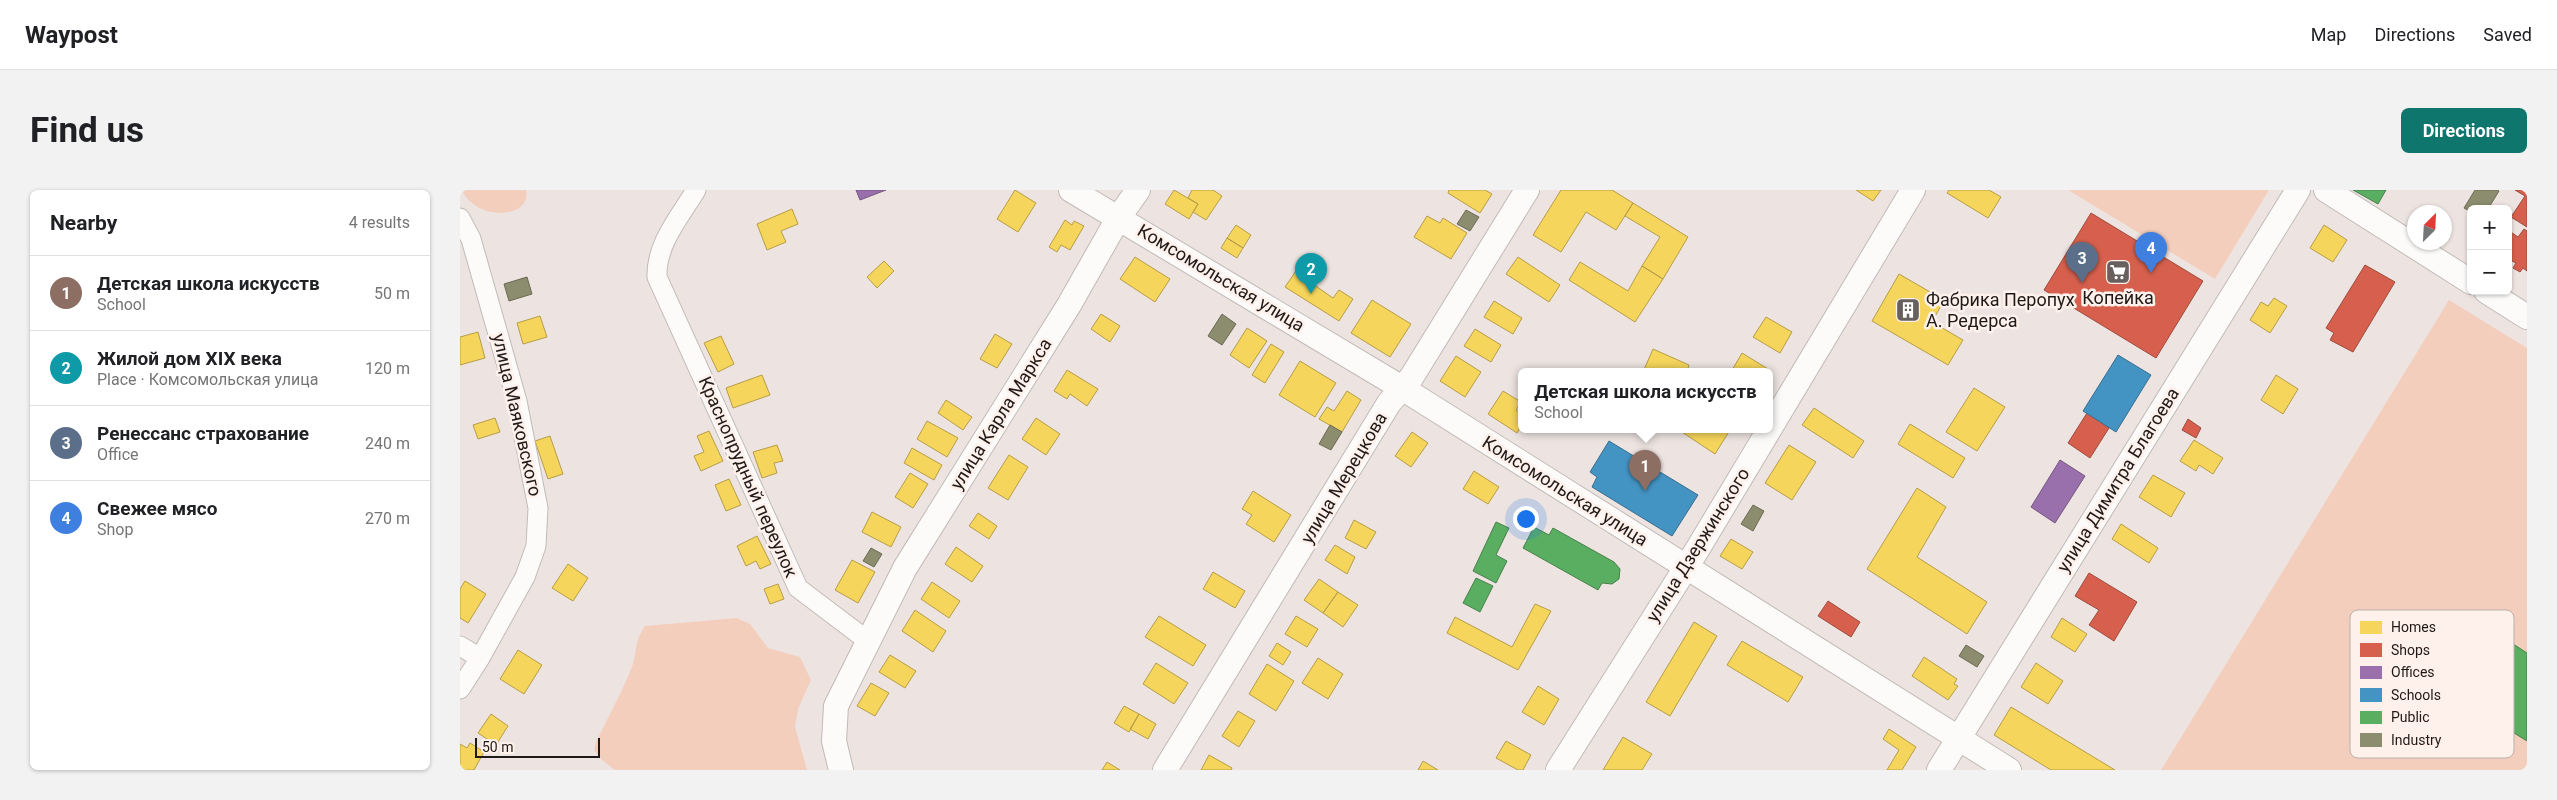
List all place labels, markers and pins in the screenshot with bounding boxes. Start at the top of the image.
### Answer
pin: 4 [2135,232,2167,273]
pin: 3 [2066,242,2098,283]
pin: 2 [1295,253,1327,294]
supermarket icon: Копейка [2105,259,2131,285]
place label: Копейка [2082,287,2154,308]
place label: Фабрика Перопух А. Редерса [1926,289,2075,331]
building icon: Фабрика Перопух А. Редерса [1895,297,1921,323]
pin: 1 [1629,450,1661,491]

